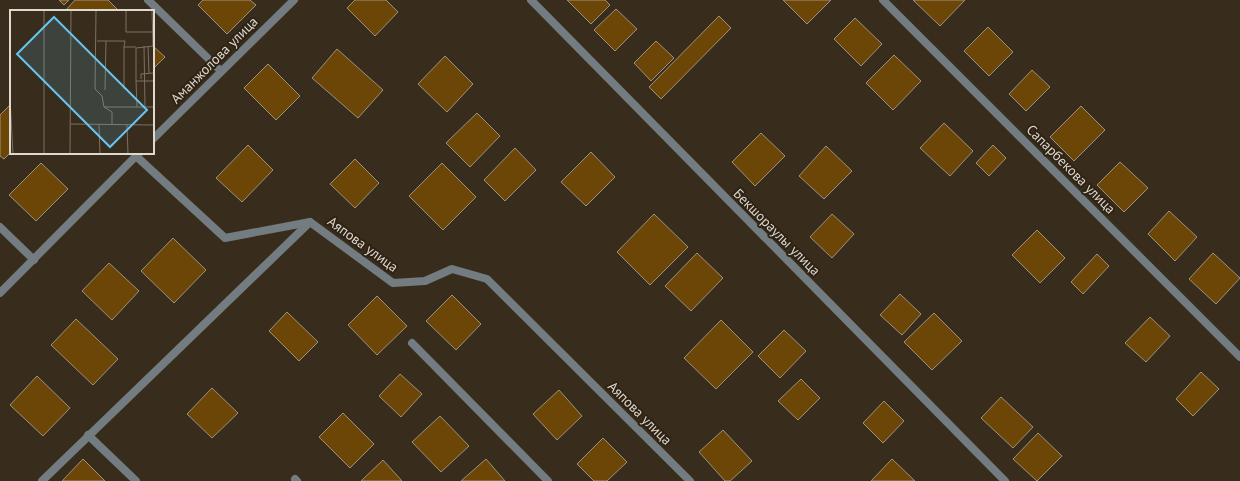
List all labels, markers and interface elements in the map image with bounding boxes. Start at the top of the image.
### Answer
inset map [10,10,154,154]
street label: Аманжолова улица [167,13,261,107]
street label: Сапарбекова улица [1023,121,1119,217]
street label: Бекшораулы улица [730,185,824,279]
street label: Аяпова улица [324,212,402,276]
street label: Аяпова улица [604,377,676,449]

